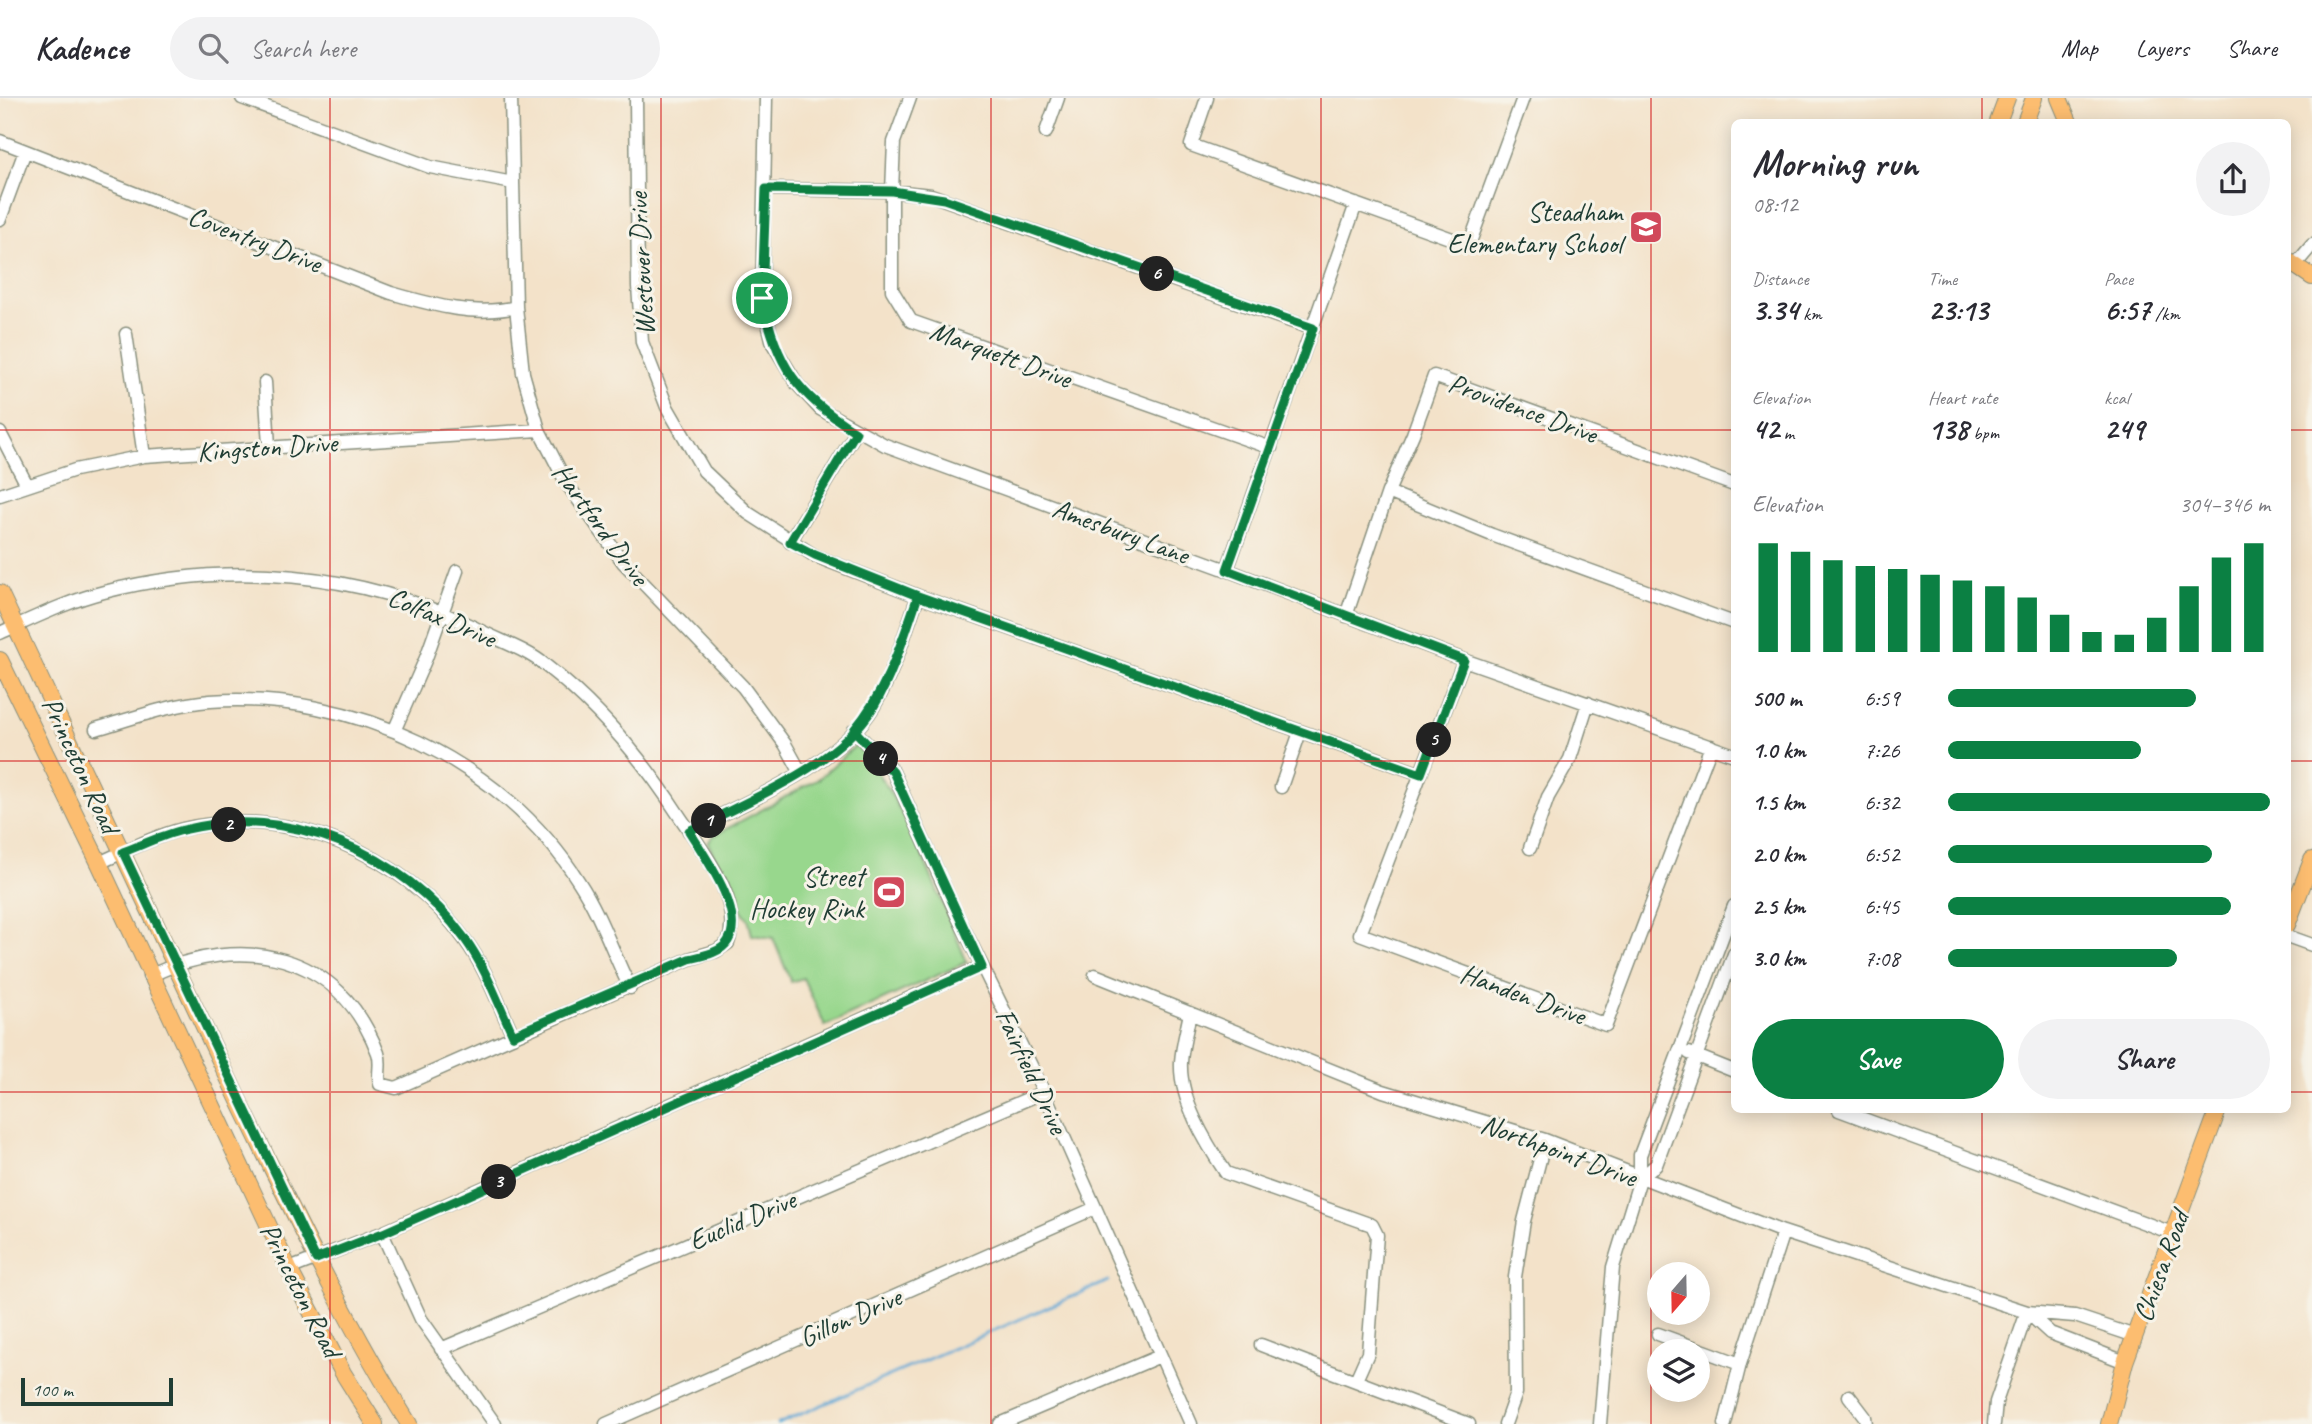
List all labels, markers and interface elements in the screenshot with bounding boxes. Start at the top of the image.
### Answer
search box [170,17,660,80]
text: Kadence [35,27,128,69]
icon: search [194,29,232,67]
text: Search here [250,32,356,65]
text: Map [2061,33,2098,63]
text: Layers [2136,33,2189,63]
text: Share [2227,33,2277,63]
text: Morning run [1752,140,1918,187]
button: share [2196,142,2270,216]
street label: Westover Drive [620,190,662,336]
text: 08:12 [1752,190,1798,219]
place label: Steadham Elementary School [1447,194,1627,261]
street label: Coventry Drive [183,198,328,281]
school or university icon: Steadham Elementary School [1627,208,1665,246]
pin: 6 [1140,256,1174,292]
text: 6 [1152,261,1161,285]
text: Distance [1752,267,1809,291]
text: Time [1928,267,1957,291]
text: Pace [2104,267,2133,291]
pin [732,268,792,328]
icon: arrive [743,279,781,317]
text: 3.34 [1752,291,1798,329]
text: 23:13 [1928,291,1988,329]
text: 6:57 [2104,291,2150,329]
text: km [1798,302,1822,326]
text: /km [2150,302,2180,326]
street label: Marquett Drive [926,312,1078,396]
street label: Providence Drive [1444,365,1604,452]
text: Elevation [1752,386,1810,410]
text: Heart rate [1928,386,1997,410]
text: kcal [2104,386,2129,410]
text: 42 [1752,410,1779,448]
text: 138 [1928,410,1969,448]
text: 249 [2104,410,2144,448]
text: m [1779,421,1794,445]
text: bpm [1969,421,1999,445]
street label: Kingston Drive [196,425,340,469]
street label: Hartford Drive [545,456,658,594]
street label: Amesbury Lane [1048,490,1196,572]
text: Elevation [1752,490,1823,519]
text: 304–346 m [2179,490,2270,519]
street label: Colfax Drive [383,579,503,656]
text: 500 m [1752,684,1801,713]
text: 6:59 [1864,684,1900,713]
street label: Princeton Road [34,691,129,842]
pin: 5 [1416,722,1452,758]
text: 5 [1429,727,1438,751]
text: 1.0 km [1752,736,1806,765]
text: 7:26 [1864,736,1900,765]
pin: 4 [864,742,898,776]
text: 4 [876,746,885,770]
text: 1.5 km [1752,788,1805,817]
text: 6:32 [1864,788,1900,817]
pin: 1 [692,804,726,838]
pin: 2 [212,808,246,842]
text: 1 [704,808,713,832]
text: 2 [224,812,233,836]
text: 2.0 km [1752,840,1806,869]
text: 6:52 [1864,840,1900,869]
place label: Street Hockey Rink [750,859,868,926]
sports icon: Street Hockey Rink [870,873,908,911]
text: 2.5 km [1752,892,1805,921]
text: 6:45 [1864,892,1900,921]
text: 3.0 km [1752,944,1806,973]
text: 7:08 [1864,944,1900,973]
street label: Handen Drive [1456,955,1592,1033]
street label: Fairfield Drive [988,1003,1077,1141]
button: Save [1752,1019,2004,1099]
button: Share [2018,1019,2270,1099]
street label: Northpoint Drive [1476,1106,1644,1195]
pin: 3 [482,1164,516,1200]
text: 3 [494,1169,503,1193]
street label: Euclid Drive [683,1181,803,1258]
street label: Chiesa Road [2125,1202,2199,1326]
street label: Princeton Road [252,1217,352,1367]
north arrow [1647,1262,1710,1325]
map controls [1647,1262,1710,1402]
street label: Gillon Drive [794,1278,908,1355]
button: layers [1647,1339,1710,1402]
scale bar [21,1375,173,1407]
text: 100 m [32,1378,73,1402]

